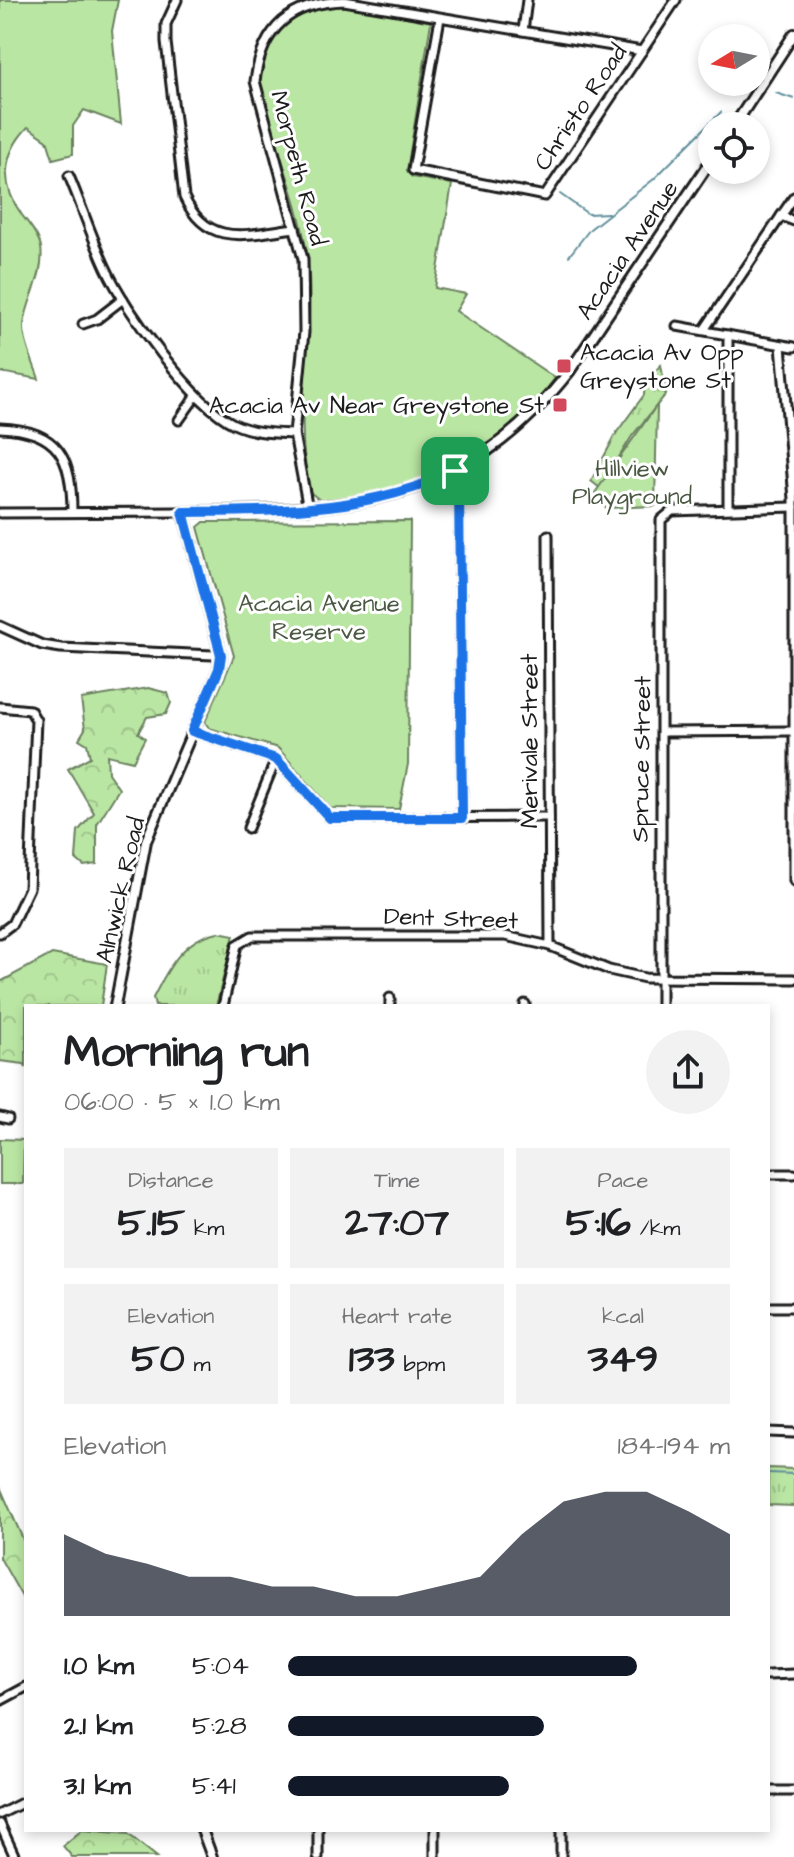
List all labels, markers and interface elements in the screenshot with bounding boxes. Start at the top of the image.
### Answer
north arrow [698,24,770,96]
map controls [698,24,770,184]
street label: Christo Road [526,38,636,177]
street label: Morpeth Road [261,87,335,250]
button: locate [698,112,770,184]
street label: Acacia Avenue [569,174,687,327]
place label: Acacia Av Opp Greystone St [580,336,744,399]
marker: Acacia Av Opp Greystone St [555,357,573,375]
place label: Acacia Av Near Greystone St [209,389,544,424]
marker: Acacia Av Near Greystone St [551,396,569,414]
pin [421,437,489,505]
icon: arrive [433,449,477,493]
park label: Hillview Playground [572,452,692,515]
park label: Acacia Avenue Reserve [238,587,400,649]
street label: Merivale Street [513,653,547,828]
street label: Spruce Street [624,675,660,842]
street label: Alnwick Road [88,814,154,967]
street label: Dent Street [383,900,519,938]
text: Morning run [64,1023,309,1084]
button: share [646,1030,730,1114]
text: 06:00 · 5 × 1.0 km [64,1084,280,1120]
text: Distance [128,1165,214,1196]
text: Time [374,1165,420,1196]
text: Pace [597,1165,649,1196]
text: 5.15 [118,1196,185,1251]
text: 27:07 [345,1196,449,1251]
text: 5:16 [566,1196,631,1251]
text: km [185,1213,224,1244]
text: /km [631,1213,680,1244]
text: Elevation [128,1301,214,1332]
text: Heart rate [342,1301,452,1332]
text: kcal [602,1301,644,1332]
text: 50 [131,1332,185,1387]
text: 133 [349,1332,395,1387]
text: 349 [588,1332,658,1387]
text: m [185,1349,211,1380]
text: bpm [395,1349,445,1380]
text: Elevation [64,1428,166,1464]
text: 184–194 m [618,1428,730,1464]
text: 1.0 km [64,1648,134,1684]
text: 5:04 [192,1648,249,1684]
text: 2.1 km [64,1708,132,1744]
text: 5:28 [192,1708,247,1744]
text: 3.1 km [64,1768,131,1804]
text: 5:41 [192,1768,236,1804]

